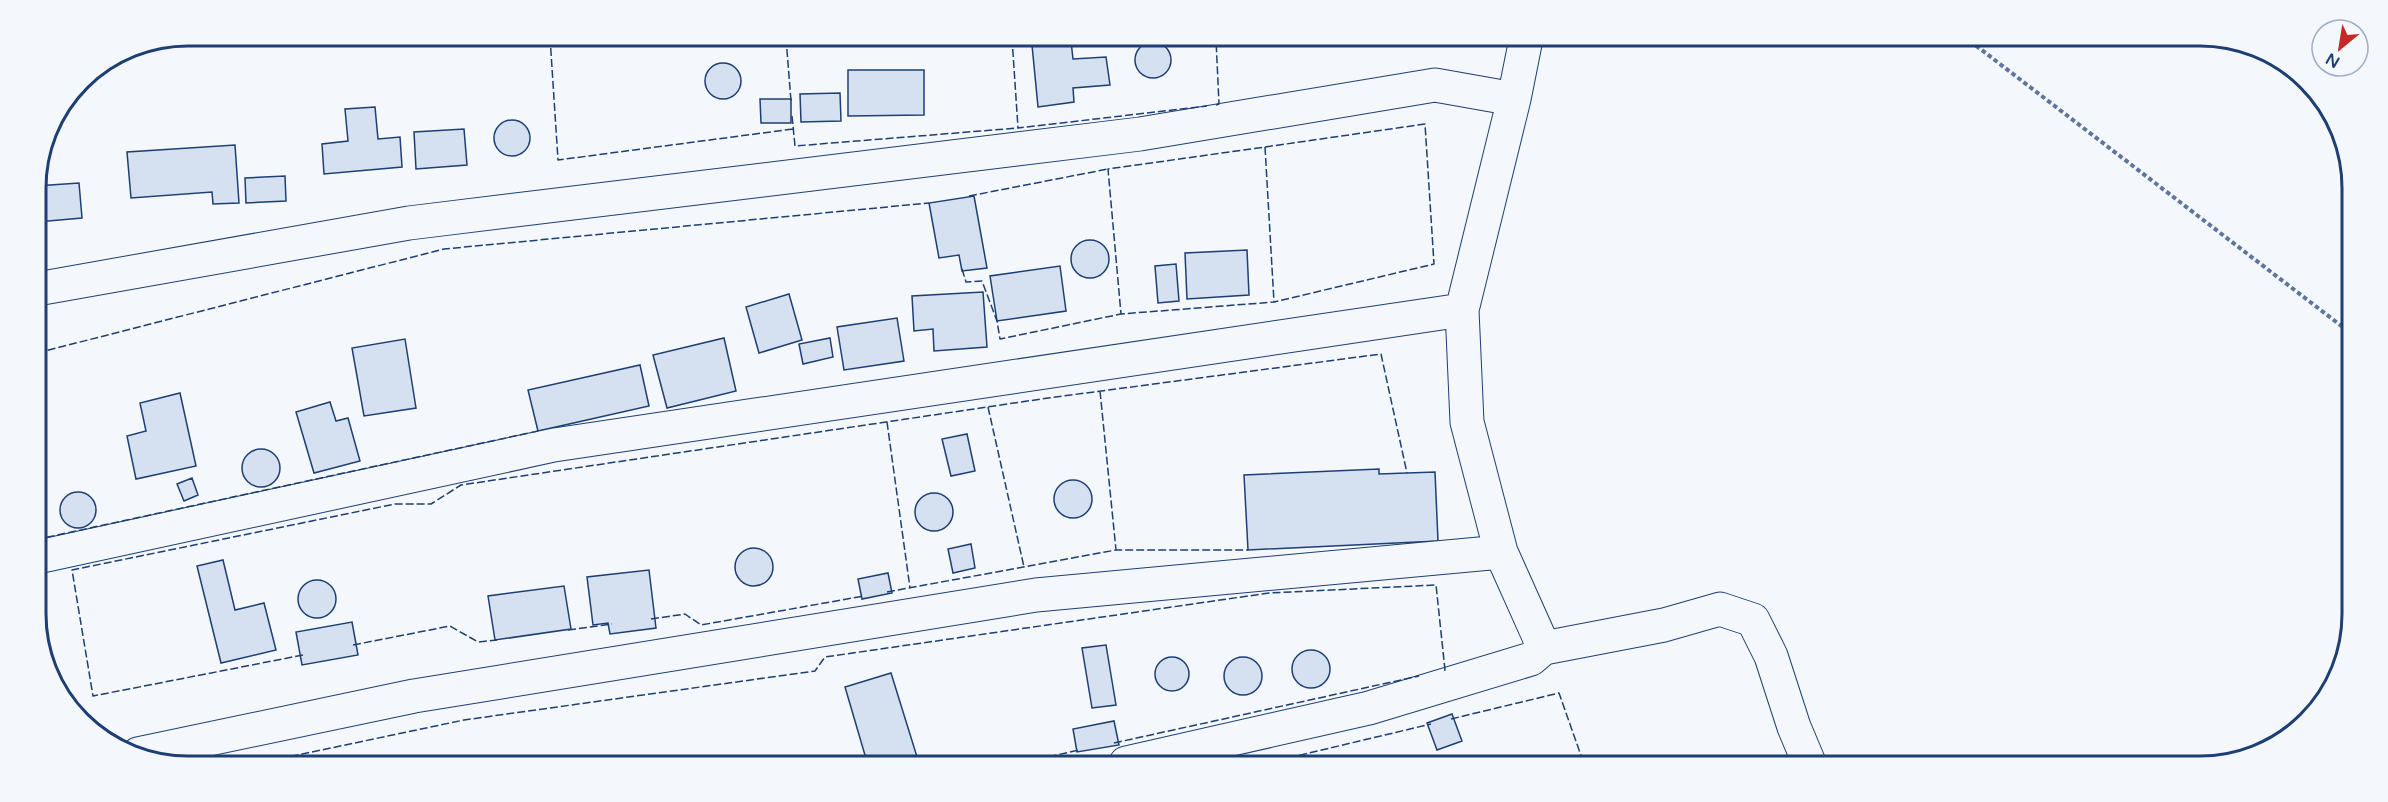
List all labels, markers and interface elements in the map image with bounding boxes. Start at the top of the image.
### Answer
north arrow [2310,18,2370,78]
text: N [2322,48,2344,72]

